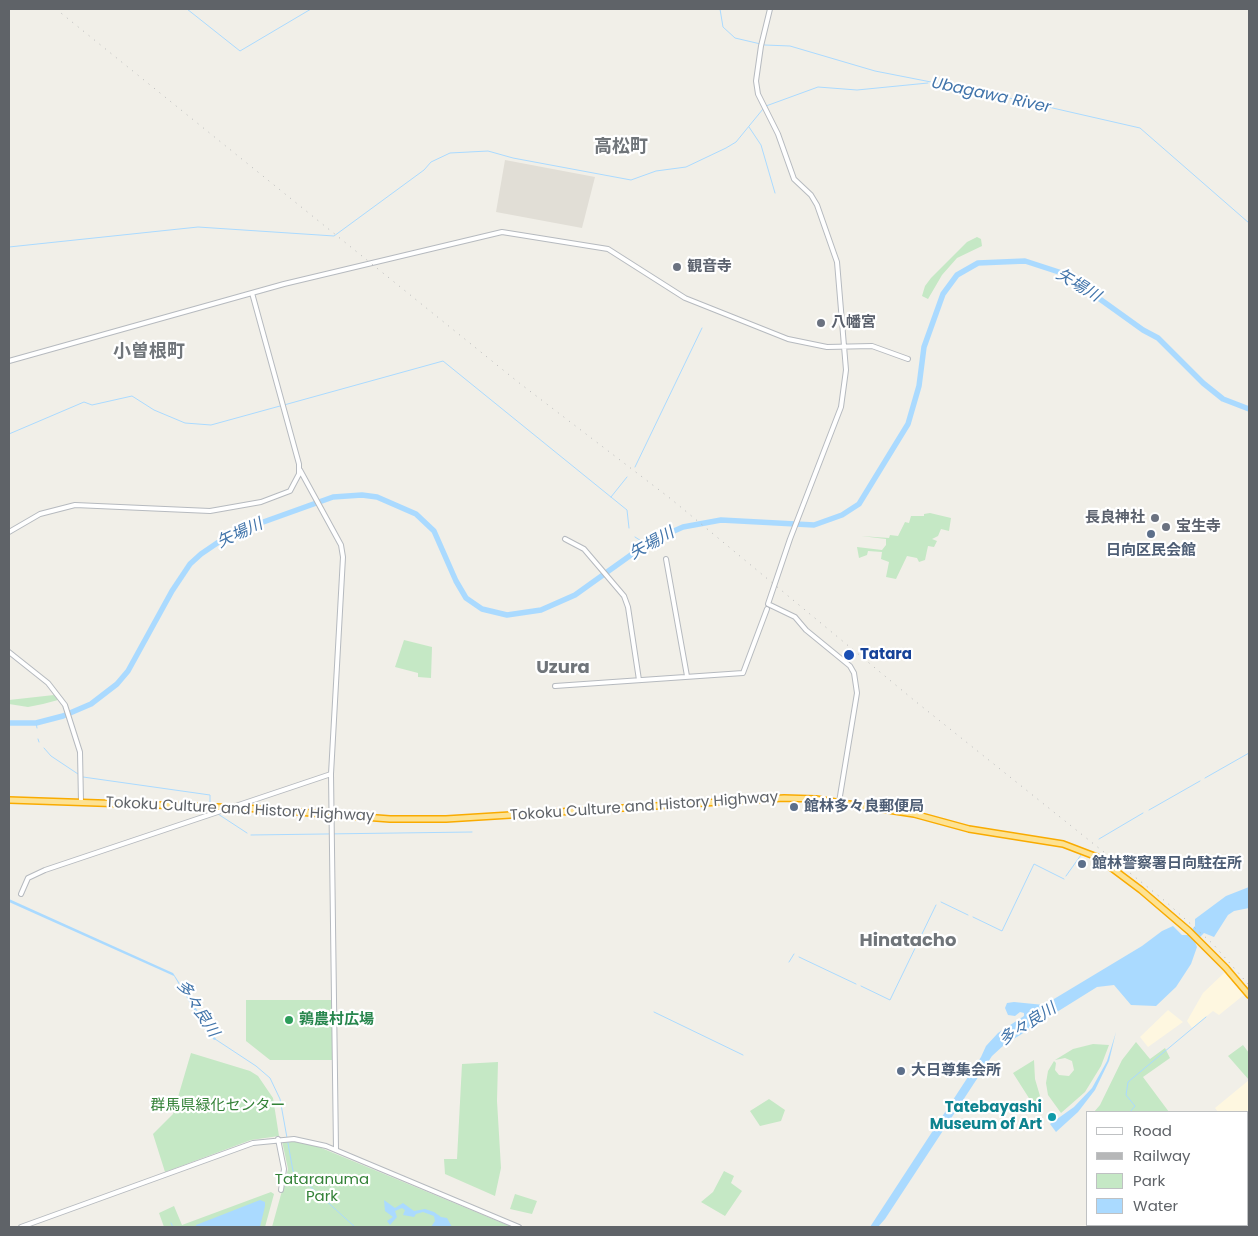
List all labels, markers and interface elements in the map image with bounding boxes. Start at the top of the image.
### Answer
water label: Ubagawa River [930,74,1052,118]
district label: 高松町 [594,136,648,158]
place label: 観音寺 [687,258,732,276]
marker: 観音寺 [671,261,683,273]
water label: 矢場川 [1052,265,1104,307]
place label: 八幡宮 [831,314,876,332]
marker: 八幡宮 [815,317,827,329]
district label: 小曽根町 [113,341,185,363]
place label: 長良神社 [1085,509,1145,527]
marker: 長良神社 [1149,512,1161,524]
water label: 矢場川 [214,515,266,553]
place label: 宝生寺 [1176,518,1221,536]
marker: 宝生寺 [1160,521,1172,533]
water label: 矢場川 [626,524,678,564]
marker: 日向区民会館 [1145,528,1157,540]
place label: 日向区民会館 [1106,542,1196,560]
place label: Tatara [860,646,912,664]
marker: Tatara [842,648,856,662]
district label: Uzura [536,657,590,679]
street label: Tokoku Culture and History Highway [509,789,779,825]
street label: Tokoku Culture and History Highway [105,794,375,826]
place label: 館林多々良郵便局 [804,798,924,816]
marker: 館林多々良郵便局 [788,801,800,813]
place label: 館林警察署日向駐在所 [1092,855,1242,873]
marker: 館林警察署日向駐在所 [1076,858,1088,870]
district label: Hinatacho [860,930,956,952]
water label: 多々良川 [172,977,222,1041]
water label: 多々良川 [996,1000,1060,1050]
place label: 鶉農村広場 [299,1011,374,1029]
marker: 鶉農村広場 [283,1014,295,1026]
place label: 大日尊集会所 [911,1062,1001,1080]
marker: 大日尊集会所 [895,1065,907,1077]
park label: 群馬県緑化センター [151,1097,285,1115]
place label: Tatebayashi Museum of Art [930,1099,1042,1134]
marker: Tatebayashi Museum of Art [1046,1111,1058,1123]
legend [1086,1111,1248,1226]
text: Road [1133,1120,1172,1141]
text: Railway [1133,1145,1191,1166]
text: Park [1133,1170,1165,1191]
park label: Tataranuma Park [275,1171,369,1206]
text: Water [1133,1195,1178,1216]

